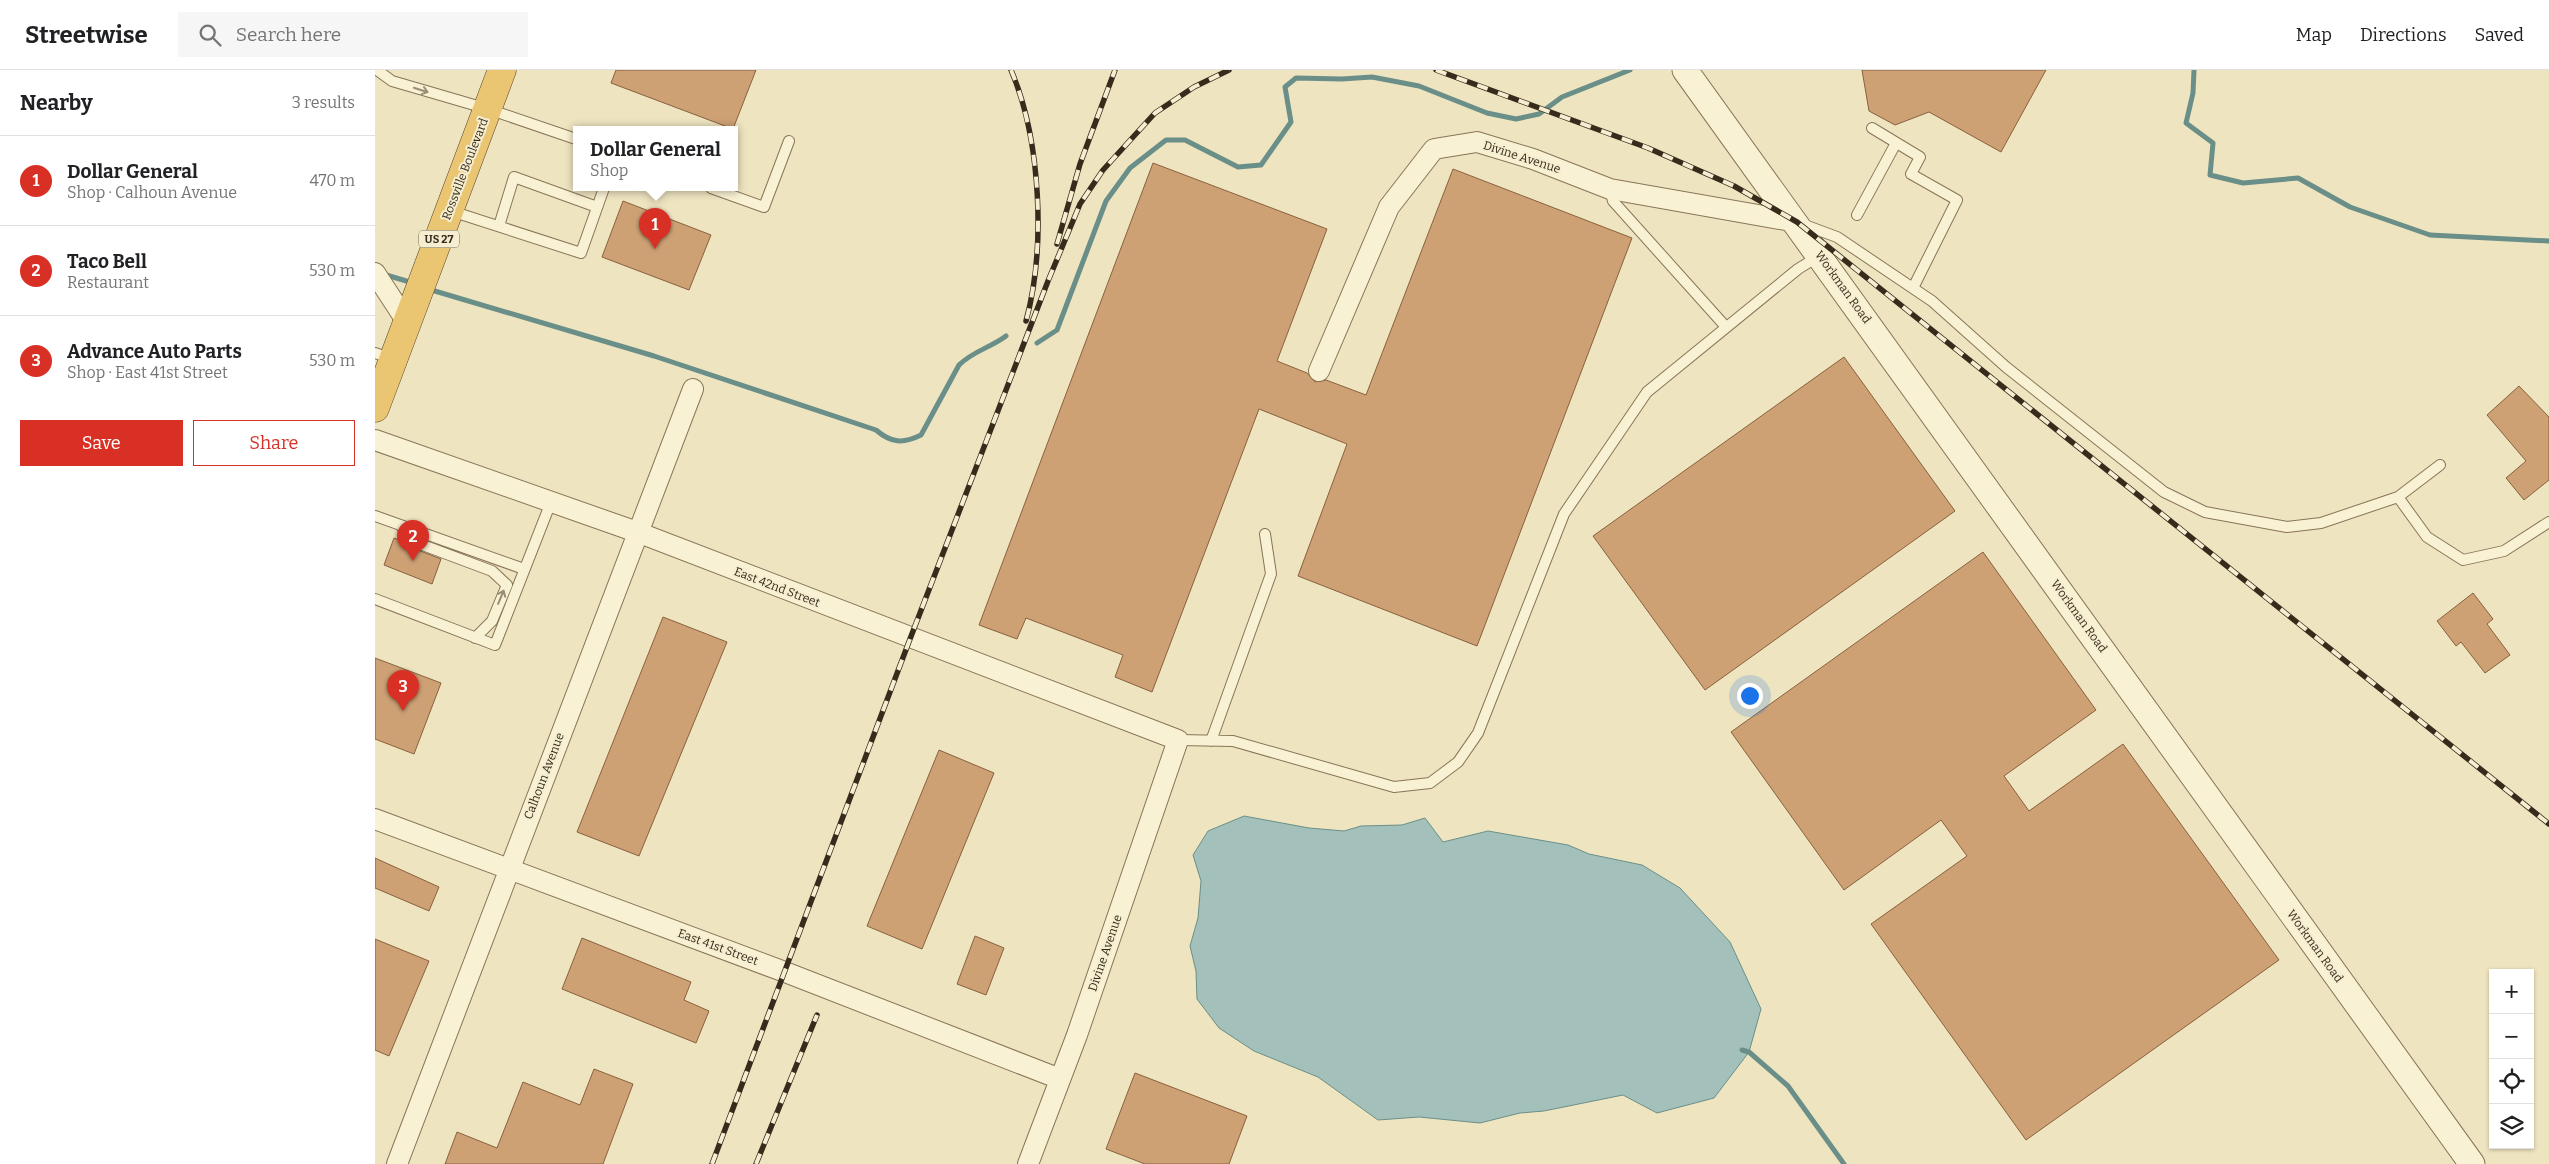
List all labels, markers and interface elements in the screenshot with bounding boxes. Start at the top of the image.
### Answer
search box [178,12,528,57]
text: Streetwise [25,21,148,49]
icon: search [196,21,224,49]
text: Search here [236,23,341,46]
text: Map [2296,24,2332,46]
text: Directions [2360,24,2447,46]
text: Saved [2475,24,2524,46]
one-way arrow [413,86,429,96]
text: Nearby [20,90,93,116]
text: 3 results [292,93,355,112]
street label: Rossville Boulevard [439,116,491,222]
popup [573,126,738,191]
text: Dollar General [590,138,721,161]
street label: Divine Avenue [1482,138,1562,176]
text: Dollar General [67,160,198,183]
text: Shop [590,161,628,180]
text: 1 [33,171,39,190]
text: 470 m [309,171,355,190]
text: Shop · Calhoun Avenue [67,183,237,202]
pin: 1 [639,208,671,249]
road number: US 27 [419,230,459,248]
street label: Workman Road [1812,248,1874,326]
text: Taco Bell [67,250,147,273]
text: 2 [31,261,41,280]
text: 530 m [309,261,355,280]
text: Restaurant [67,273,149,292]
text: Advance Auto Parts [67,340,242,363]
text: 3 [31,351,41,370]
text: 530 m [309,351,355,370]
text: Shop · East 41st Street [67,363,228,382]
button: Save [20,420,183,466]
button: Share [193,420,355,466]
pin: 2 [397,520,429,561]
street label: East 42nd Street [732,564,823,610]
street label: Workman Road [2048,577,2110,655]
one-way arrow [498,590,507,605]
pin: 3 [387,670,419,711]
your location [1737,683,1763,709]
street label: Calhoun Avenue [521,731,567,821]
street label: Workman Road [2284,907,2346,985]
street label: Divine Avenue [1085,913,1125,993]
street label: East 41st Street [676,926,761,968]
map controls [2489,969,2534,1149]
button: + [2489,969,2534,1014]
button: − [2489,1014,2534,1059]
button: locate [2489,1059,2534,1104]
button: layers [2489,1104,2534,1149]

